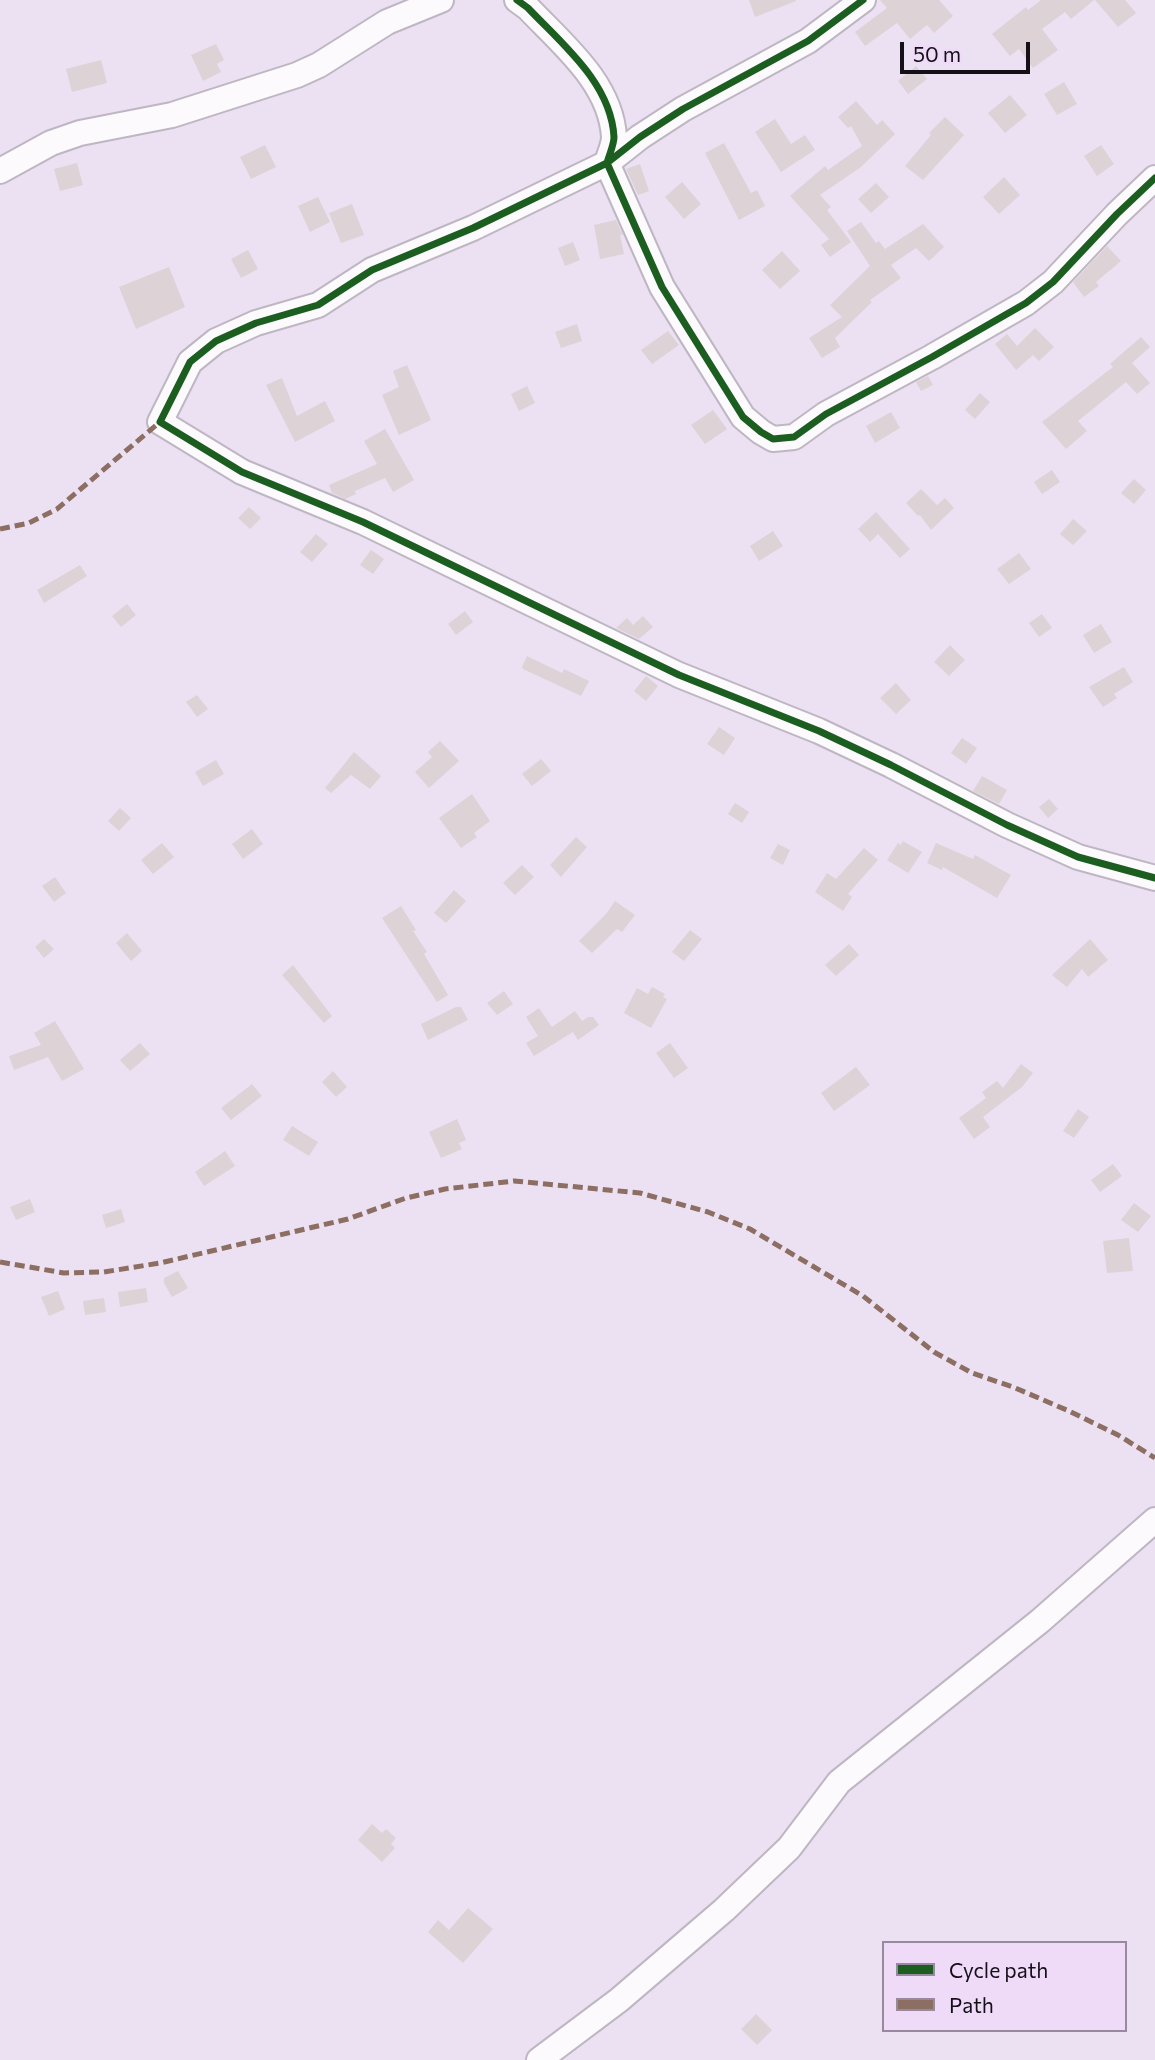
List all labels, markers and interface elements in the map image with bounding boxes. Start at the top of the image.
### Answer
scale bar [903,28,1032,72]
text: 50 m [913,41,961,66]
legend [882,1941,1127,2032]
text: Cycle path [949,1957,1048,1982]
text: Path [949,1992,994,2017]

